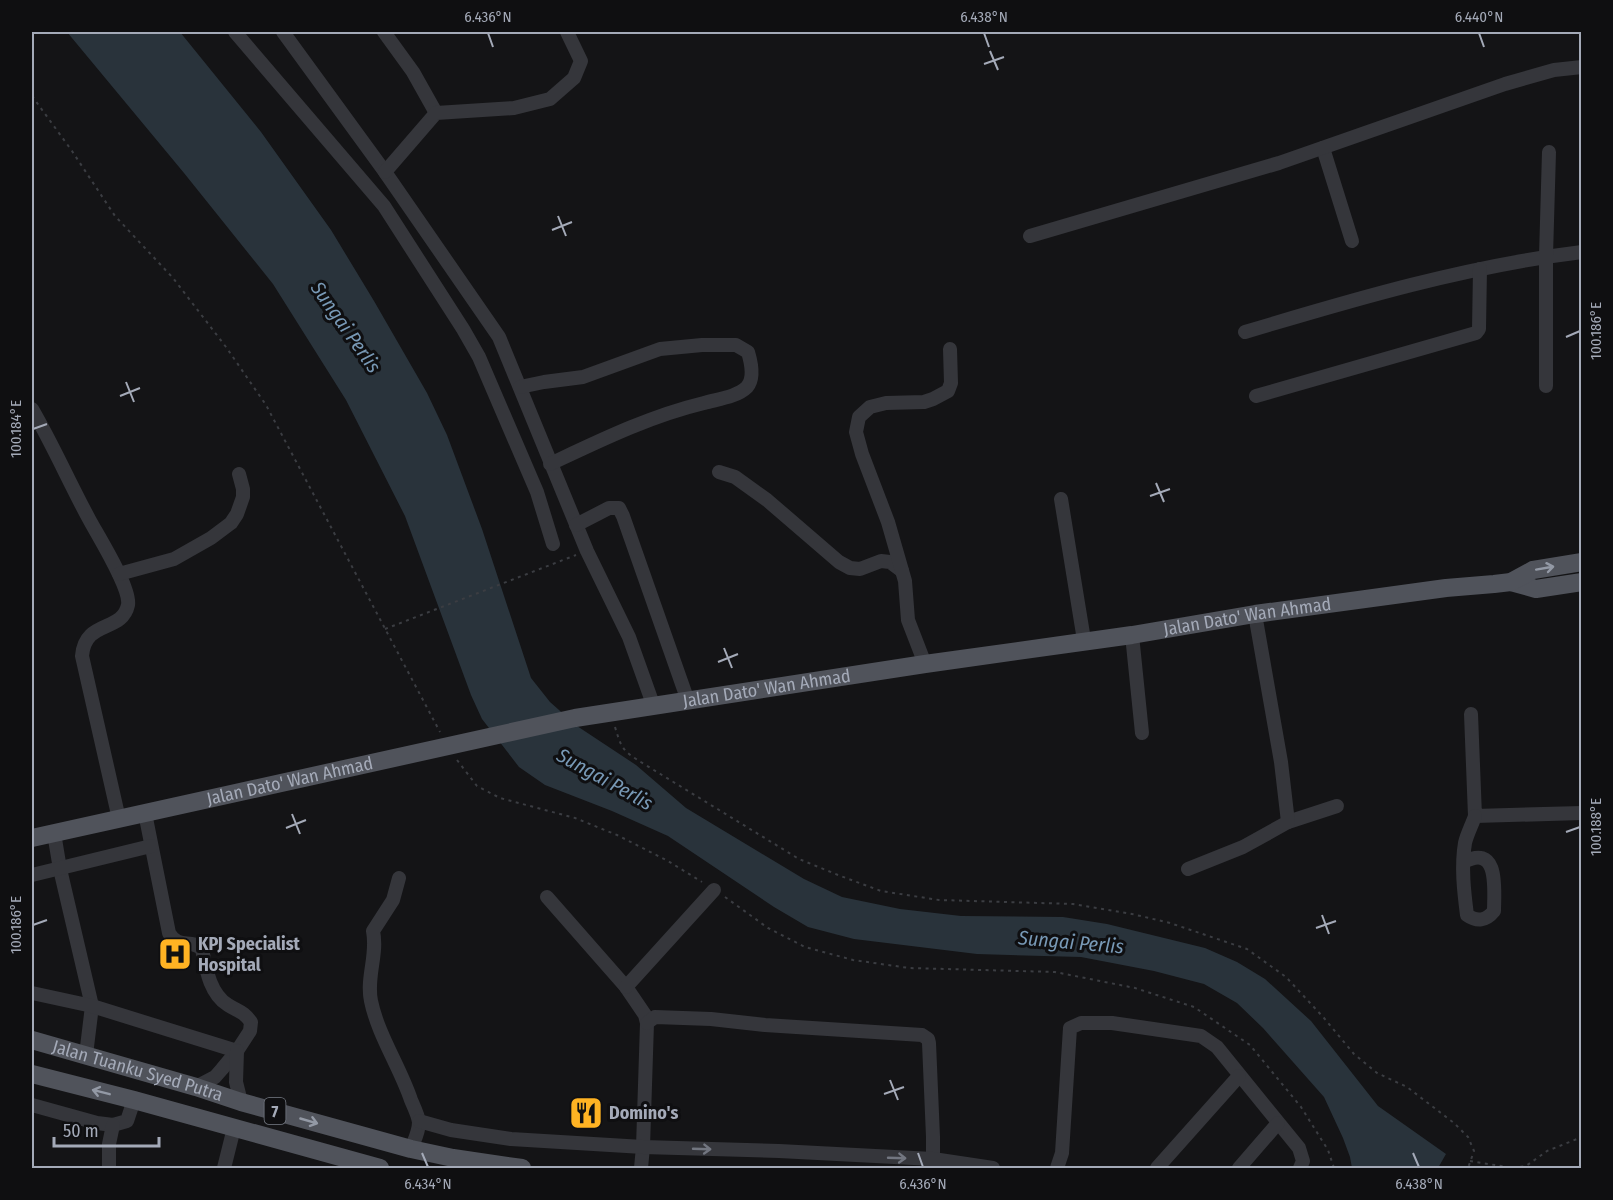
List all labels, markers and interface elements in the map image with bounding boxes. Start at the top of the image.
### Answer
text: 6.436°N [464,8,512,26]
text: 6.438°N [960,8,1008,26]
text: 6.440°N [1455,8,1503,26]
water label: Sungai Perlis [305,276,386,378]
text: 100.186°E [1587,302,1605,360]
text: 100.184°E [7,400,25,458]
one-way arrow [1535,562,1554,573]
street label: Jalan Dato' Wan Ahmad [1162,593,1332,640]
street label: Jalan Dato' Wan Ahmad [681,665,852,712]
water label: Sungai Perlis [552,742,658,815]
street label: Jalan Dato' Wan Ahmad [205,752,375,810]
text: 100.188°E [1587,798,1605,856]
text: 100.186°E [7,896,25,954]
water label: Sungai Perlis [1016,925,1125,959]
place label: KPJ Specialist Hospital [198,933,301,976]
hospital icon: KPJ Specialist Hospital [157,936,193,972]
street label: Jalan Tuanku Syed Putra [50,1035,226,1106]
one-way arrow [91,1085,110,1097]
restaurant icon: Domino's [568,1095,604,1131]
road number: 7 [264,1098,286,1124]
place label: Domino's [609,1102,678,1124]
scale bar [54,1110,159,1148]
one-way arrow [300,1116,319,1127]
text: 50 m [63,1120,99,1142]
one-way arrow [691,1143,711,1154]
one-way arrow [886,1152,906,1163]
text: 6.434°N [404,1175,452,1193]
text: 6.436°N [899,1175,947,1193]
text: 6.438°N [1395,1175,1443,1193]

